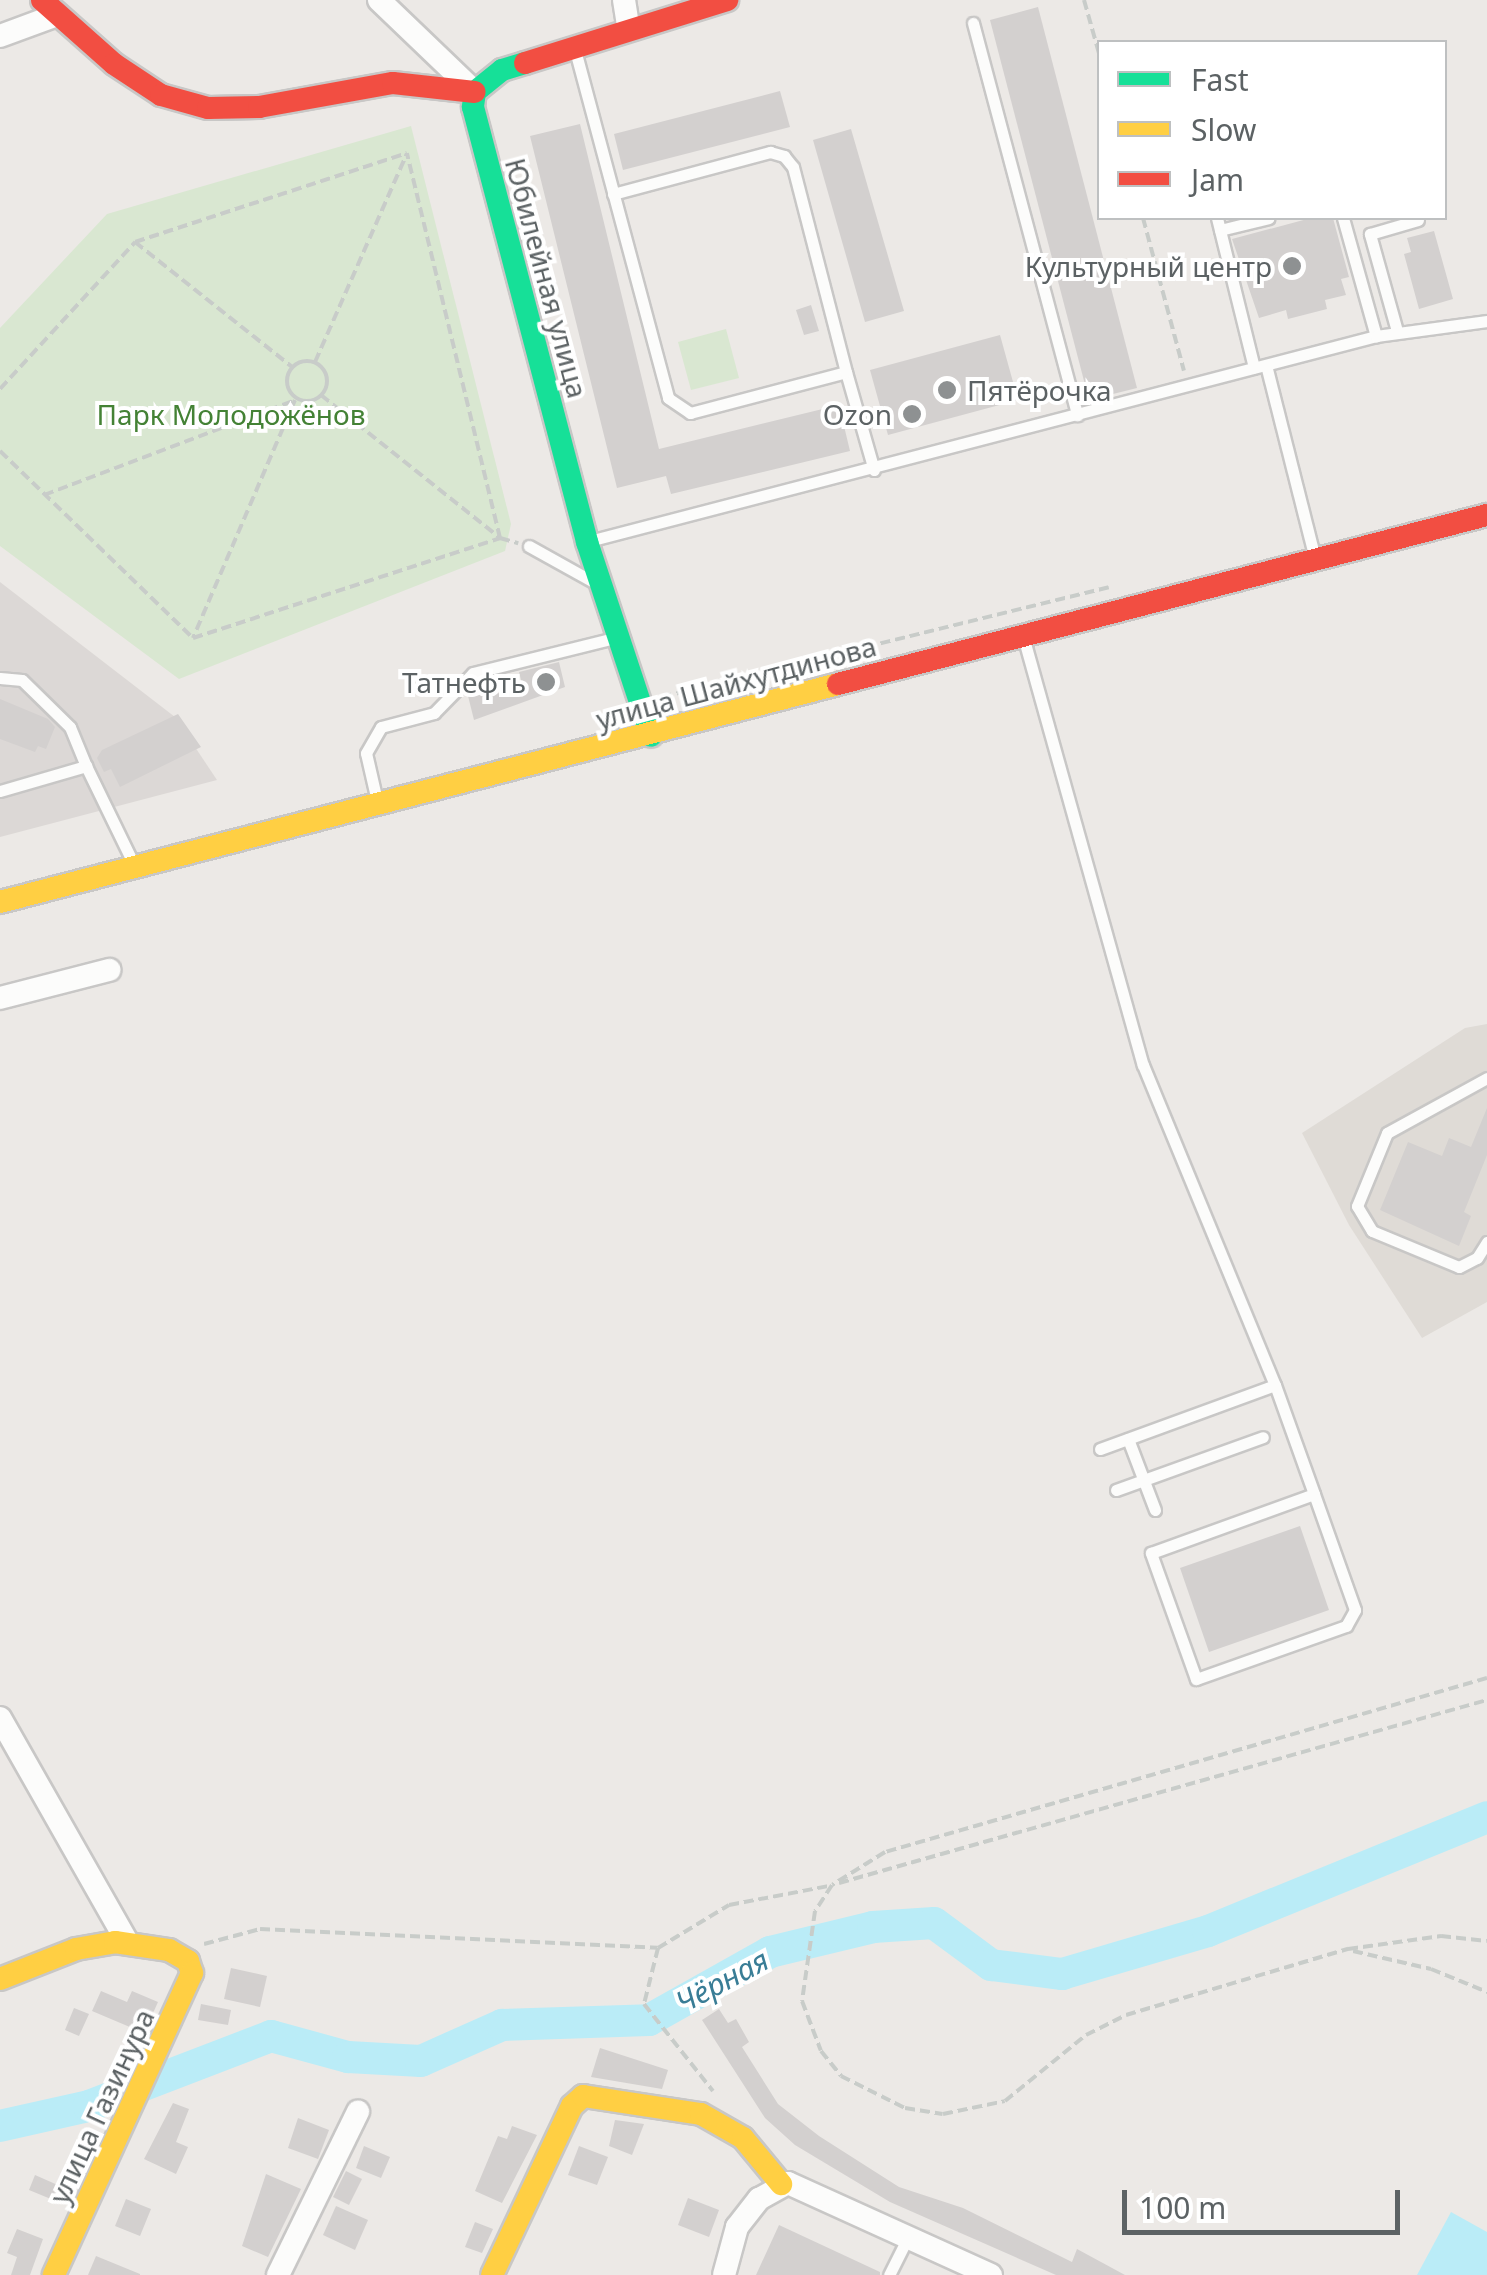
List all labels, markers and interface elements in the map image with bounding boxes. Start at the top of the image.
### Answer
legend [1097,40,1447,220]
text: Fast [1191,59,1249,100]
text: Slow [1191,109,1256,150]
street label: Юбилейная улица [499,154,595,402]
text: Jam [1191,159,1244,200]
place label: Культурный центр [1025,249,1272,283]
marker: Культурный центр [1281,255,1303,277]
place label: Пятёрочка [967,373,1112,407]
marker: Пятёрочка [936,379,958,401]
park label: Парк Молодожёнов [97,397,365,431]
place label: Ozon [823,397,892,431]
marker: Ozon [901,403,923,425]
street label: улица Шайхутдинова [592,628,880,736]
place label: Татнефть [402,665,526,699]
marker: Татнефть [535,671,557,693]
water label: Чёрная [669,1942,775,2020]
street label: улица Газинура [41,2004,161,2208]
scale bar [1127,2170,1404,2232]
text: 100 m [1139,2187,1226,2228]

